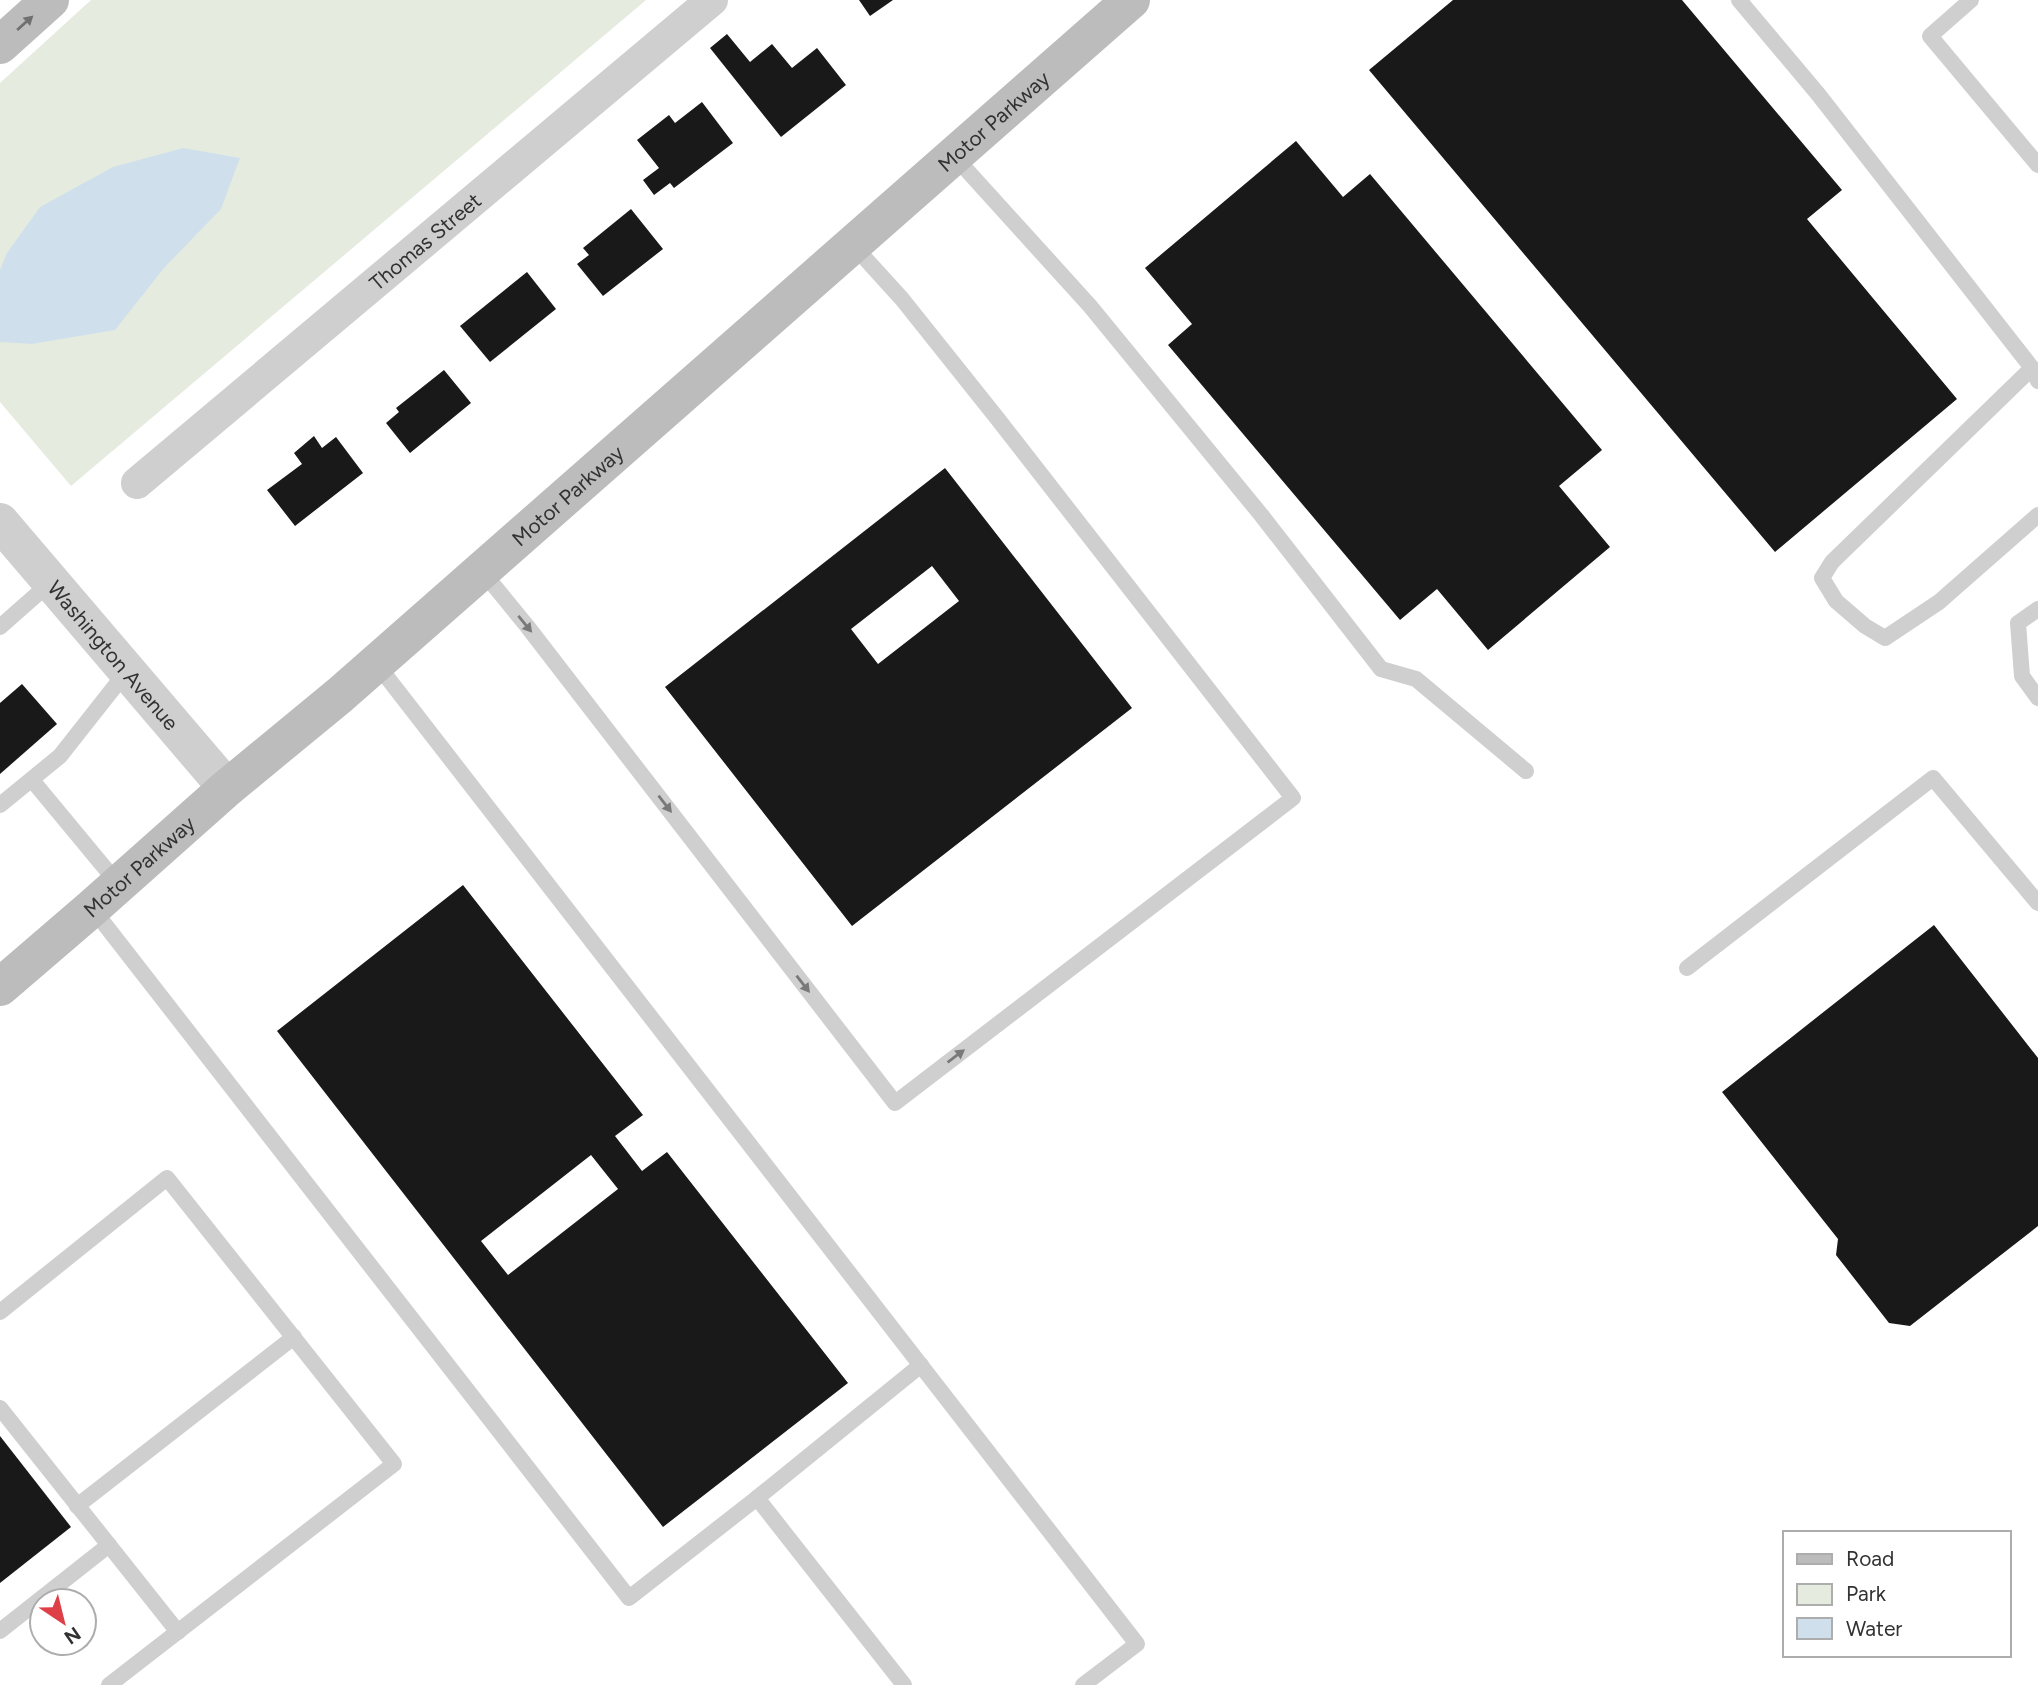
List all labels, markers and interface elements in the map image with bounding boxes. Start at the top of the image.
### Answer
one-way arrow [16,15,34,31]
street label: Motor Parkway [932,65,1054,177]
street label: Thomas Street [364,187,486,295]
street label: Motor Parkway [507,440,628,551]
street label: Washington Avenue [43,575,184,735]
one-way arrow [518,614,533,632]
one-way arrow [657,794,672,812]
street label: Motor Parkway [78,810,200,922]
one-way arrow [796,975,810,993]
one-way arrow [947,1048,965,1063]
legend [1783,1531,2010,1657]
text: Road [1846,1546,1894,1571]
text: Park [1846,1581,1887,1606]
north arrow [28,1587,98,1657]
text: Water [1846,1616,1902,1641]
text: N [60,1622,85,1649]

